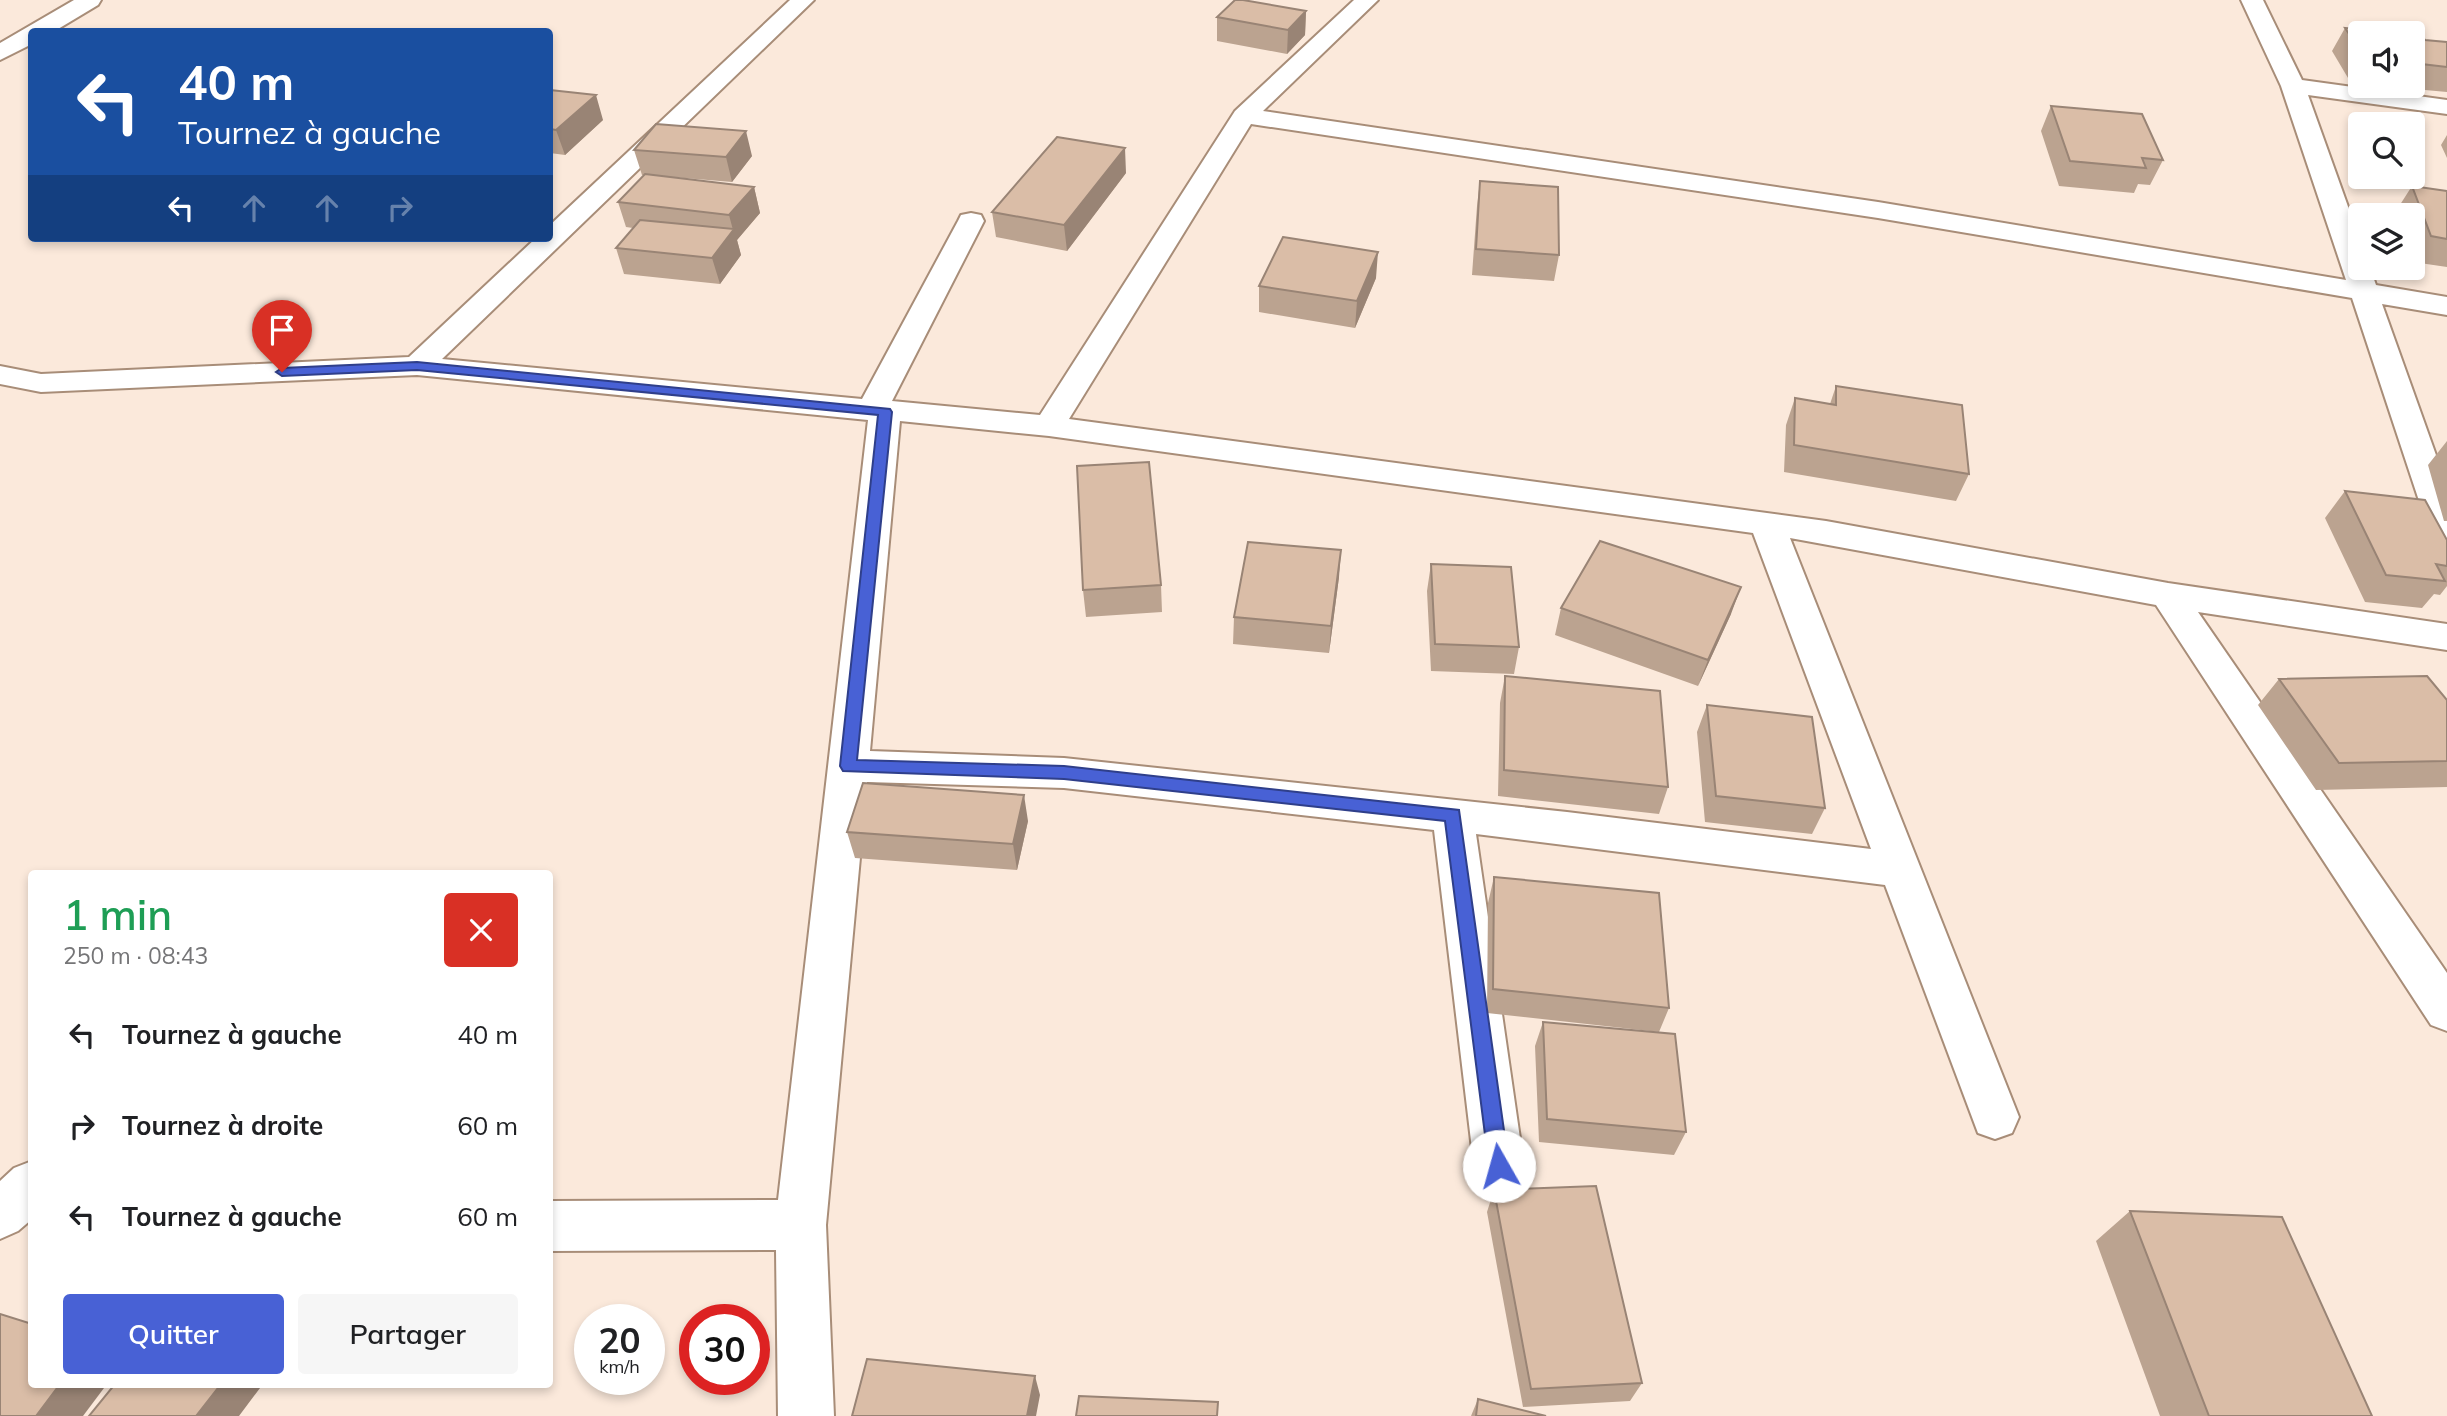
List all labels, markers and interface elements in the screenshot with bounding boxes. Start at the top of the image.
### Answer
map controls [2348,21,2425,280]
button: sound [2348,21,2425,98]
text: 40 m [178,51,294,112]
icon: left [63,56,154,147]
text: Tournez à gauche [178,112,441,152]
button: search [2348,112,2425,189]
icon: left [162,189,200,227]
icon: ahead [235,189,273,227]
icon: ahead [308,189,346,227]
icon: right [381,189,419,227]
button: layers [2348,203,2425,280]
pin [252,300,312,372]
icon: arrive [263,311,301,349]
text: 1 min [63,888,172,941]
button: close [444,893,518,967]
text: 250 m · 08:43 [63,941,208,970]
icon: left [63,1016,101,1054]
text: Tournez à gauche [122,1018,342,1051]
text: 40 m [457,1018,518,1051]
icon: right [63,1107,101,1145]
text: Tournez à droite [122,1109,323,1142]
text: 60 m [457,1109,518,1142]
position arrow [1462,1129,1536,1203]
icon: left [63,1198,101,1236]
text: Tournez à gauche [122,1200,342,1233]
text: 60 m [457,1200,518,1233]
button: Quitter [63,1294,284,1374]
button: Partager [298,1294,518,1374]
speed limit sign: 30 [679,1304,770,1395]
text: 20 [598,1318,641,1362]
text: km/h [599,1355,640,1378]

